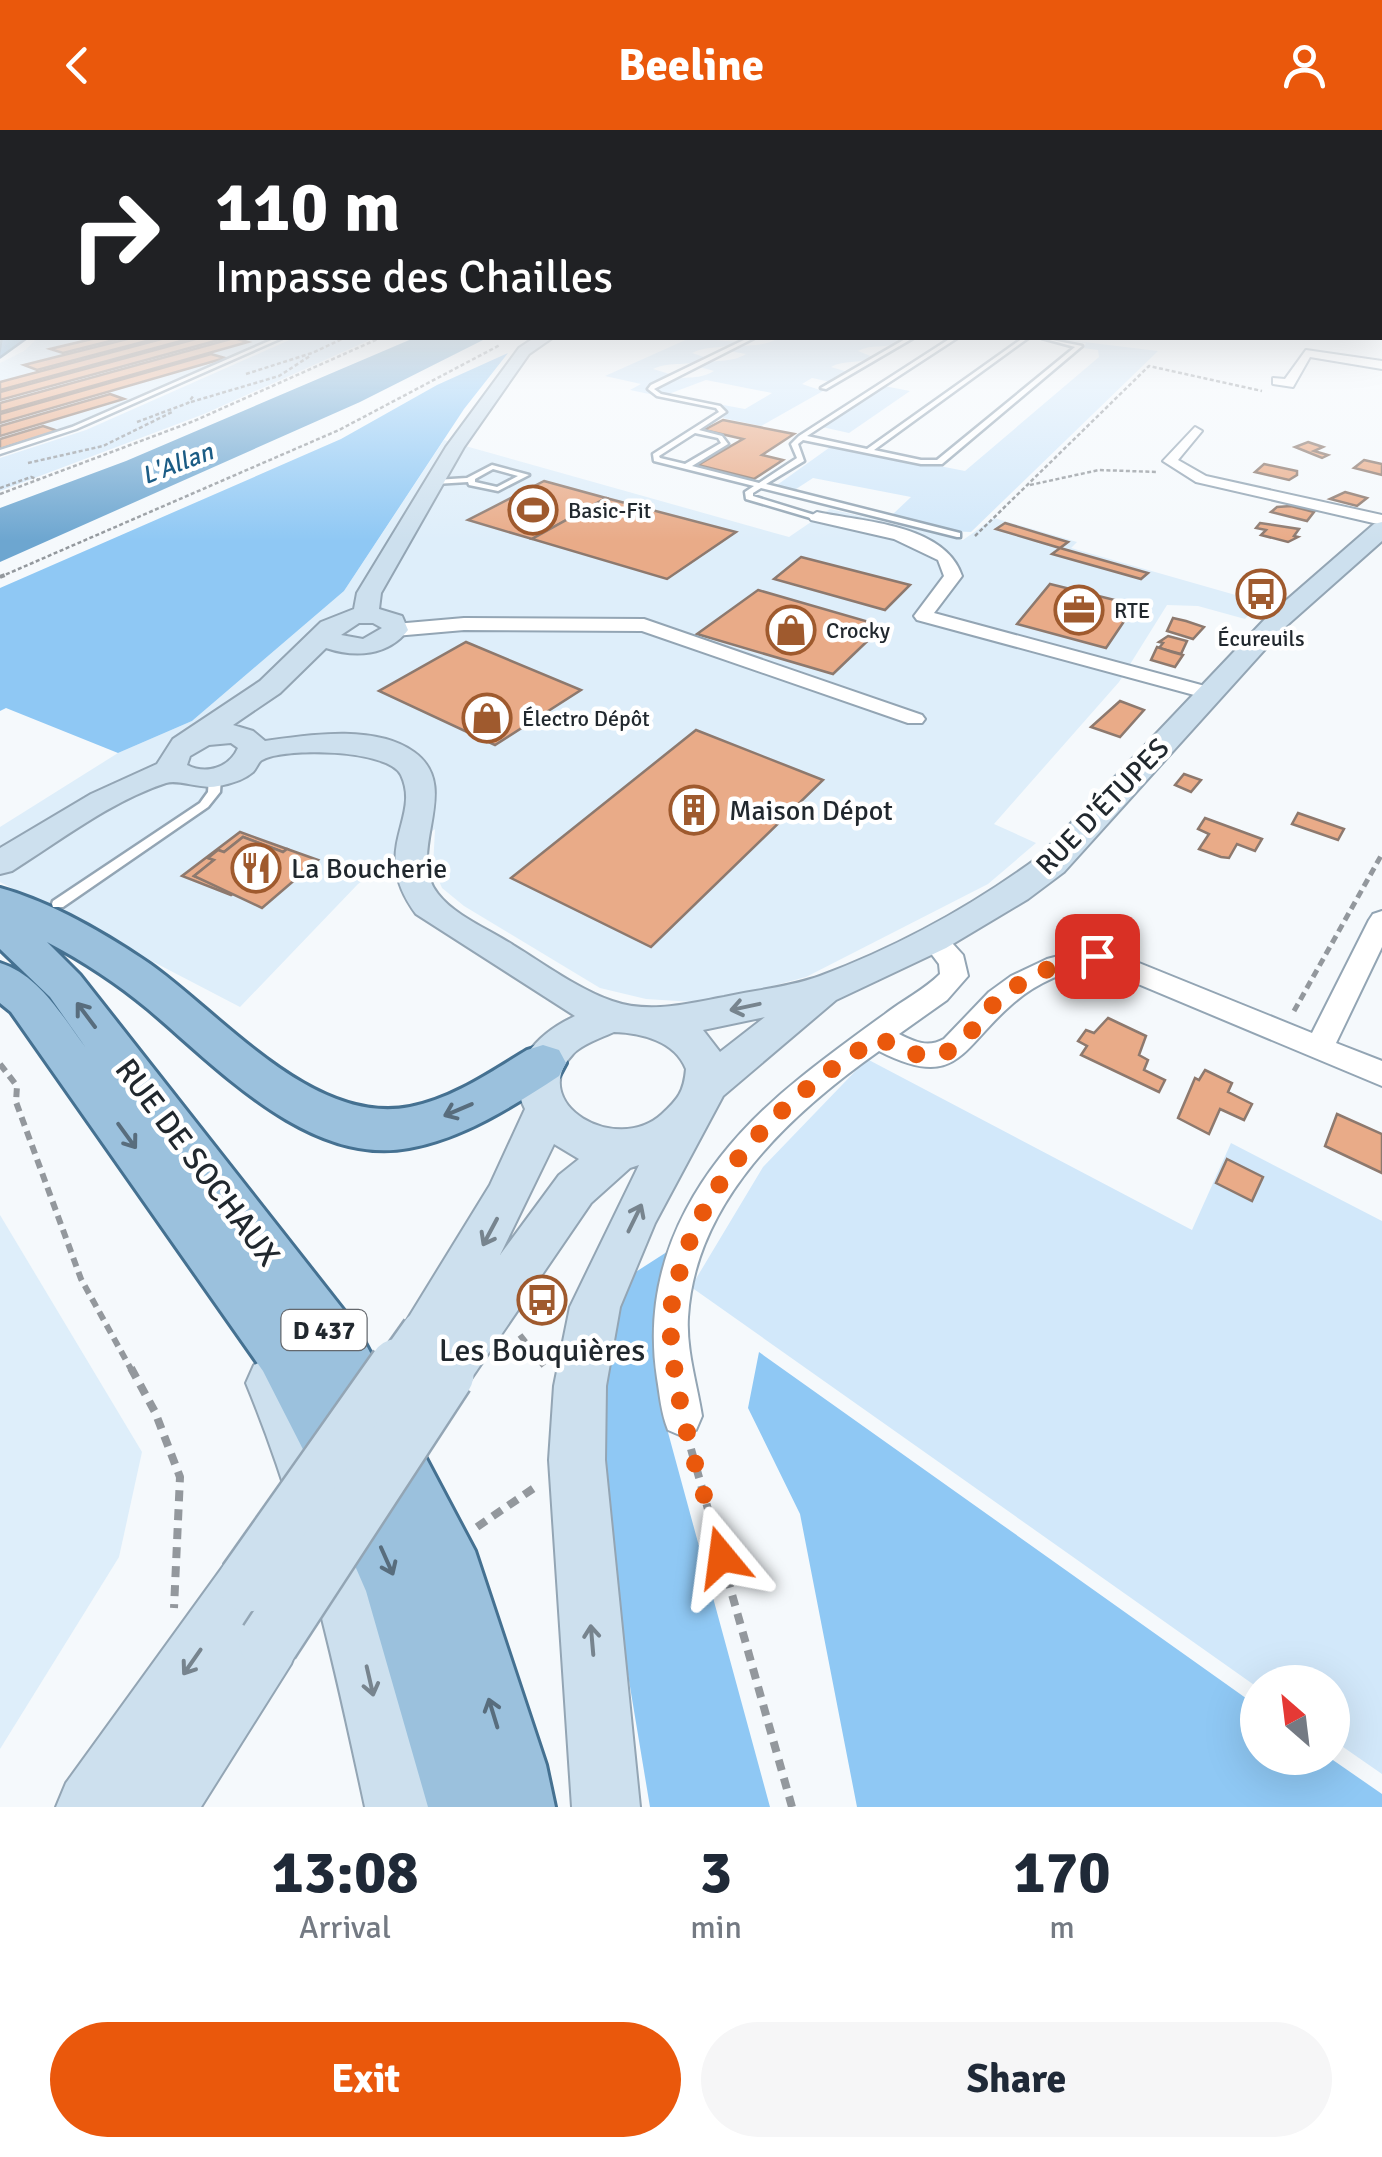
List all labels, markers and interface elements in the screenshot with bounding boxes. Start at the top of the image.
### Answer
icon: back [50,38,105,93]
text: Beeline [618,38,764,93]
icon: person [1277,38,1332,93]
text: 110 m [215,164,400,250]
icon: right [50,170,180,300]
text: Impasse des Chailles [215,250,613,305]
water label: L'Allan [137,435,218,491]
sports icon: Basic-Fit [507,484,559,536]
place label: Basic-Fit [568,497,651,524]
bus stop icon: Écureuils [1235,568,1287,620]
office icon: RTE [1053,584,1105,636]
place label: RTE [1114,597,1150,624]
shop icon: Crocky [765,604,817,656]
place label: Crocky [826,617,891,644]
place label: Écureuils [1217,625,1305,652]
shop icon: Électro Dépôt [461,692,513,744]
place label: Électro Dépôt [522,705,650,732]
street label: RUE D'ÉTUPES [1029,731,1176,882]
building icon: Maison Dépot [668,784,720,836]
place label: Maison Dépot [729,794,893,828]
restaurant icon: La Boucherie [230,842,282,894]
place label: La Boucherie [291,852,447,886]
pin [1055,914,1140,999]
icon: arrive [1070,929,1125,984]
one-way arrow [730,999,762,1017]
one-way arrow [76,1002,97,1029]
street label: RUE DE SOCHAUX [107,1051,288,1274]
one-way arrow [443,1102,474,1120]
one-way arrow [117,1121,138,1149]
one-way arrow [626,1203,645,1233]
one-way arrow [480,1217,499,1246]
bus stop icon: Les Bouquières [516,1274,568,1326]
road number: D 437 [282,1310,366,1350]
place label: Les Bouquières [439,1331,645,1370]
position arrow [670,1505,774,1609]
one-way arrow [378,1545,397,1575]
one-way arrow [582,1624,601,1657]
one-way arrow [182,1647,203,1675]
one-way arrow [362,1664,380,1696]
north arrow [1240,1665,1350,1775]
map controls [1240,1665,1350,1775]
one-way arrow [482,1697,500,1729]
text: 13:08 [271,1836,419,1910]
text: 3 [700,1836,732,1910]
text: 170 [1013,1836,1111,1910]
text: Arrival [299,1908,391,1947]
text: min [690,1908,742,1947]
text: m [1049,1908,1075,1947]
button: Exit [50,2022,681,2137]
button: Share [701,2022,1332,2137]

